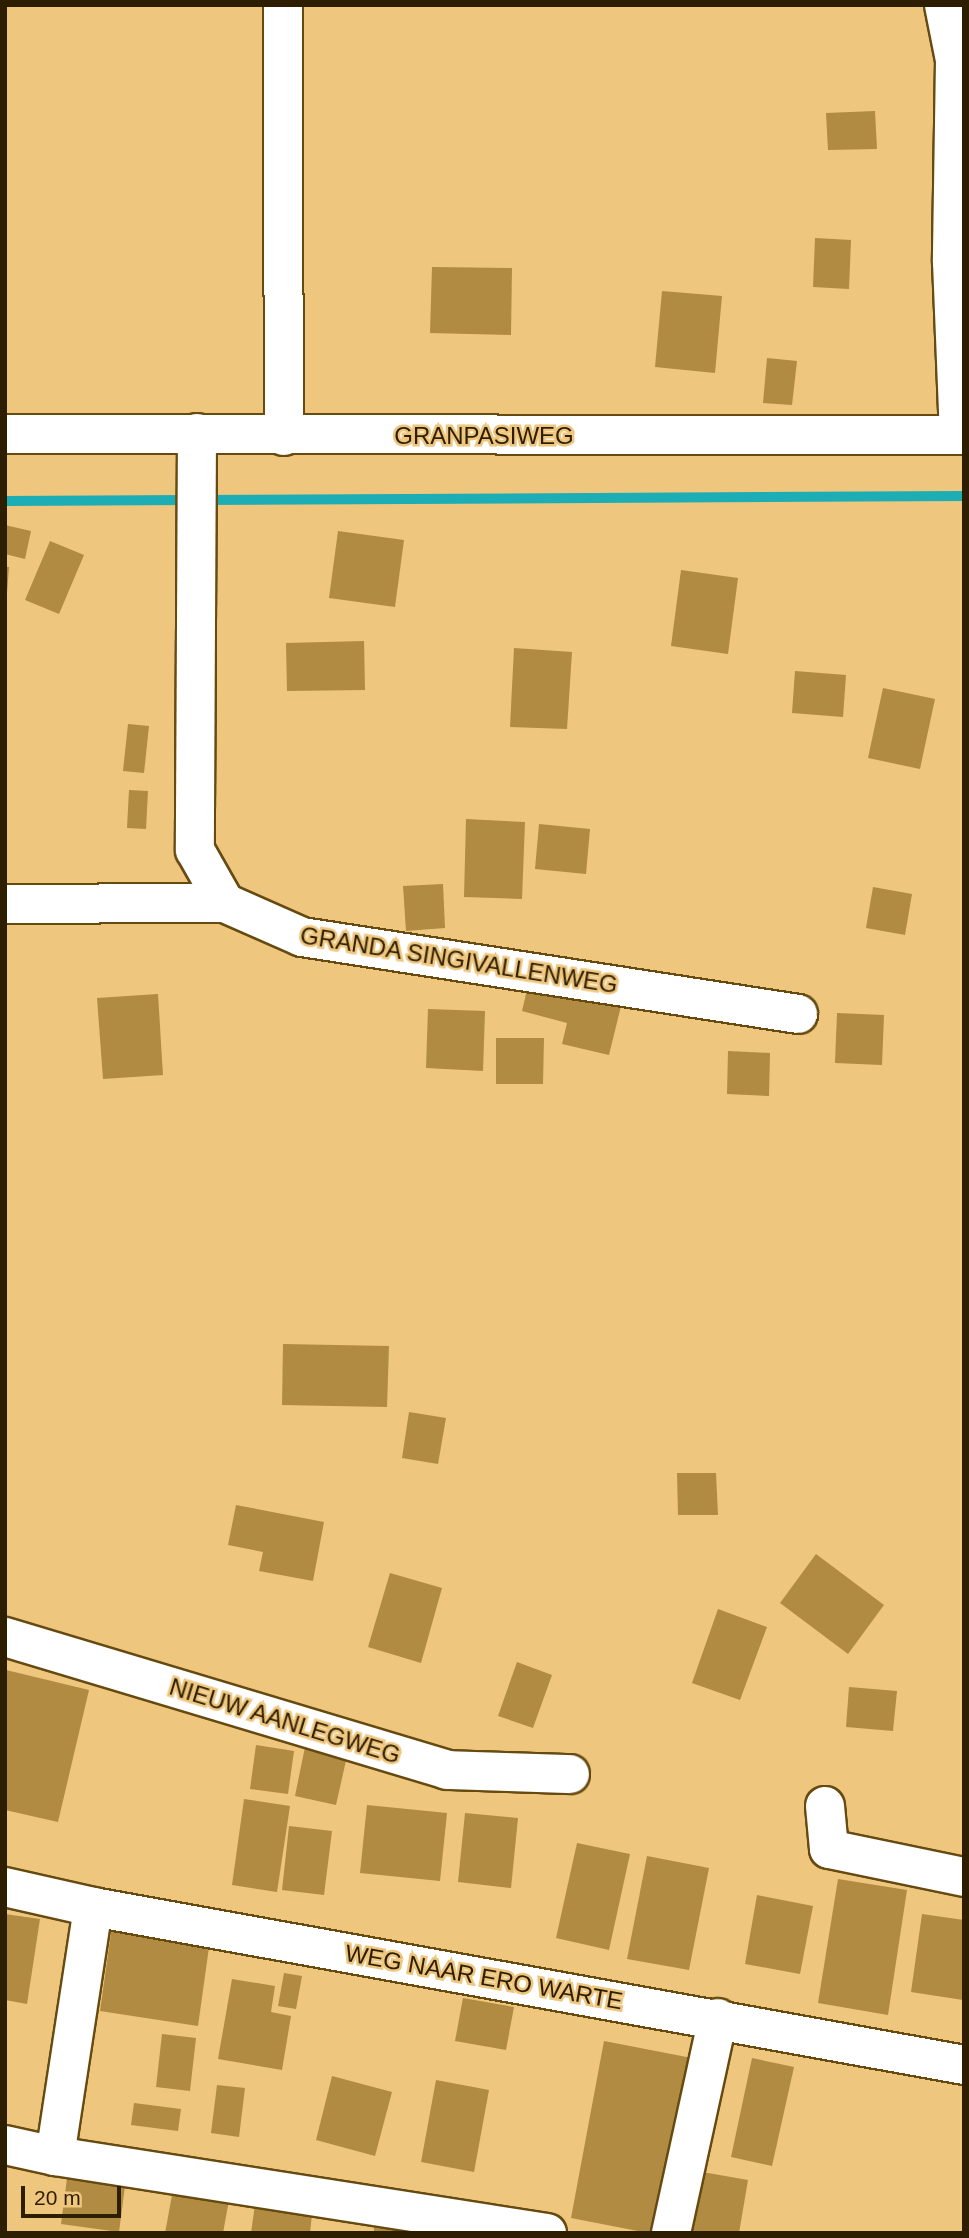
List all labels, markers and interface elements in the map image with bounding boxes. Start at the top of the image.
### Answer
street label: GRANPASIWEG [394,422,574,450]
street label: GRANDA SINGIVALLENWEG [298,921,620,999]
street label: NIEUW AANLEGWEG [165,1672,405,1770]
street label: WEG NAAR ERO WARTE [343,1938,625,2016]
scale bar [24,2172,124,2216]
text: 20 m [34,2186,81,2209]

